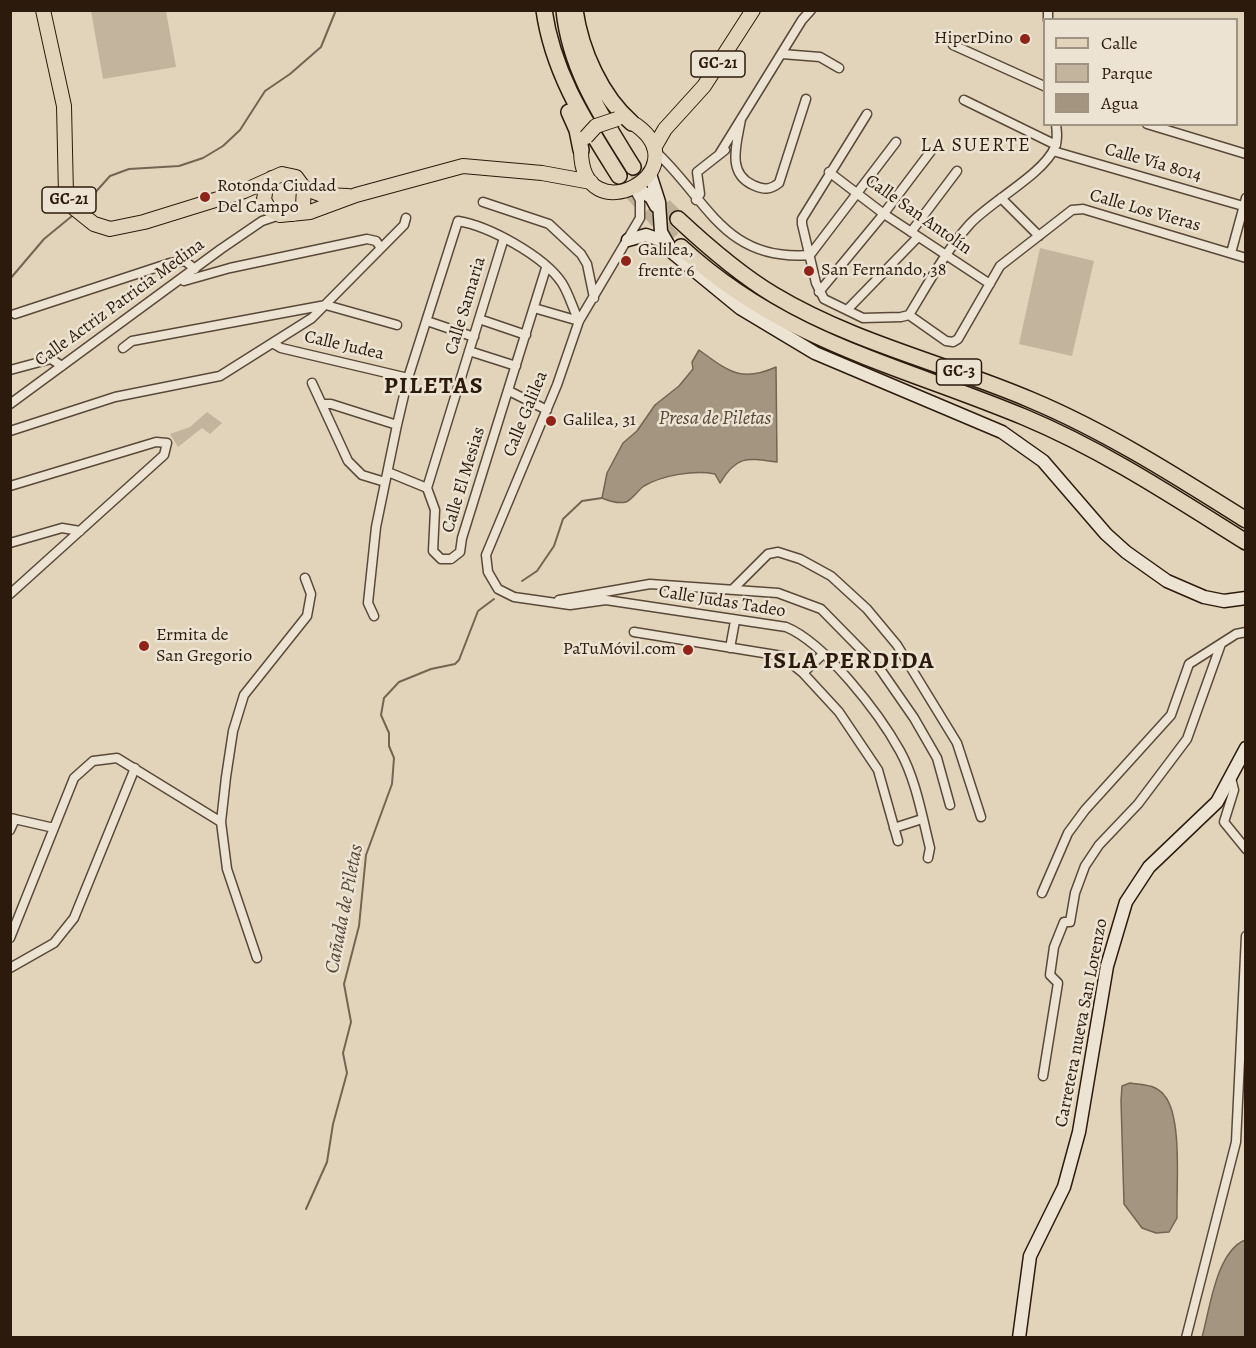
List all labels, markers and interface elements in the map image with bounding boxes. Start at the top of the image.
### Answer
legend [1043,18,1238,126]
place label: HiperDino [934,28,1013,50]
text: Calle [1101,31,1138,55]
marker: HiperDino [1018,32,1032,46]
road number: GC-21 [691,51,745,77]
text: Parque [1101,61,1153,85]
text: Agua [1101,91,1139,115]
district label: LA SUERTE [921,134,1031,158]
street label: Calle Vía 8014 [1102,139,1204,187]
street label: Calle San Antolín [860,170,976,260]
place label: Rotonda Ciudad Del Campo [217,176,336,219]
street label: Calle Los Vieras [1087,185,1203,237]
road number: GC-21 [42,187,96,213]
marker: Rotonda Ciudad Del Campo [198,190,212,204]
street label: Calle Actriz Patricia Medina [31,234,209,372]
place label: Galilea, frente 6 [638,240,694,282]
street label: Calle Samaria [441,254,491,358]
marker: Galilea, frente 6 [619,254,633,268]
place label: San Fernando, 38 [821,260,946,282]
marker: San Fernando, 38 [802,264,816,278]
street label: Calle Judea [302,326,386,366]
road number: GC-3 [936,359,982,385]
street label: Calle Galilea [499,368,553,460]
district label: PILETAS [384,373,484,401]
water label: Presa de Piletas [659,407,771,431]
place label: Galilea, 31 [563,410,636,432]
marker: Galilea, 31 [544,414,558,428]
street label: Calle El Mesias [438,424,490,536]
street label: Calle Judas Tadeo [657,581,787,623]
place label: Ermita de San Gregorio [156,625,252,668]
marker: Ermita de San Gregorio [137,639,151,653]
place label: PaTuMóvil.com [563,639,676,661]
marker: PaTuMóvil.com [681,643,695,657]
district label: ISLA PERDIDA [763,648,935,676]
water label: Cañada de Piletas [321,842,369,976]
street label: Carretera nueva San Lorenzo [1051,917,1113,1129]

